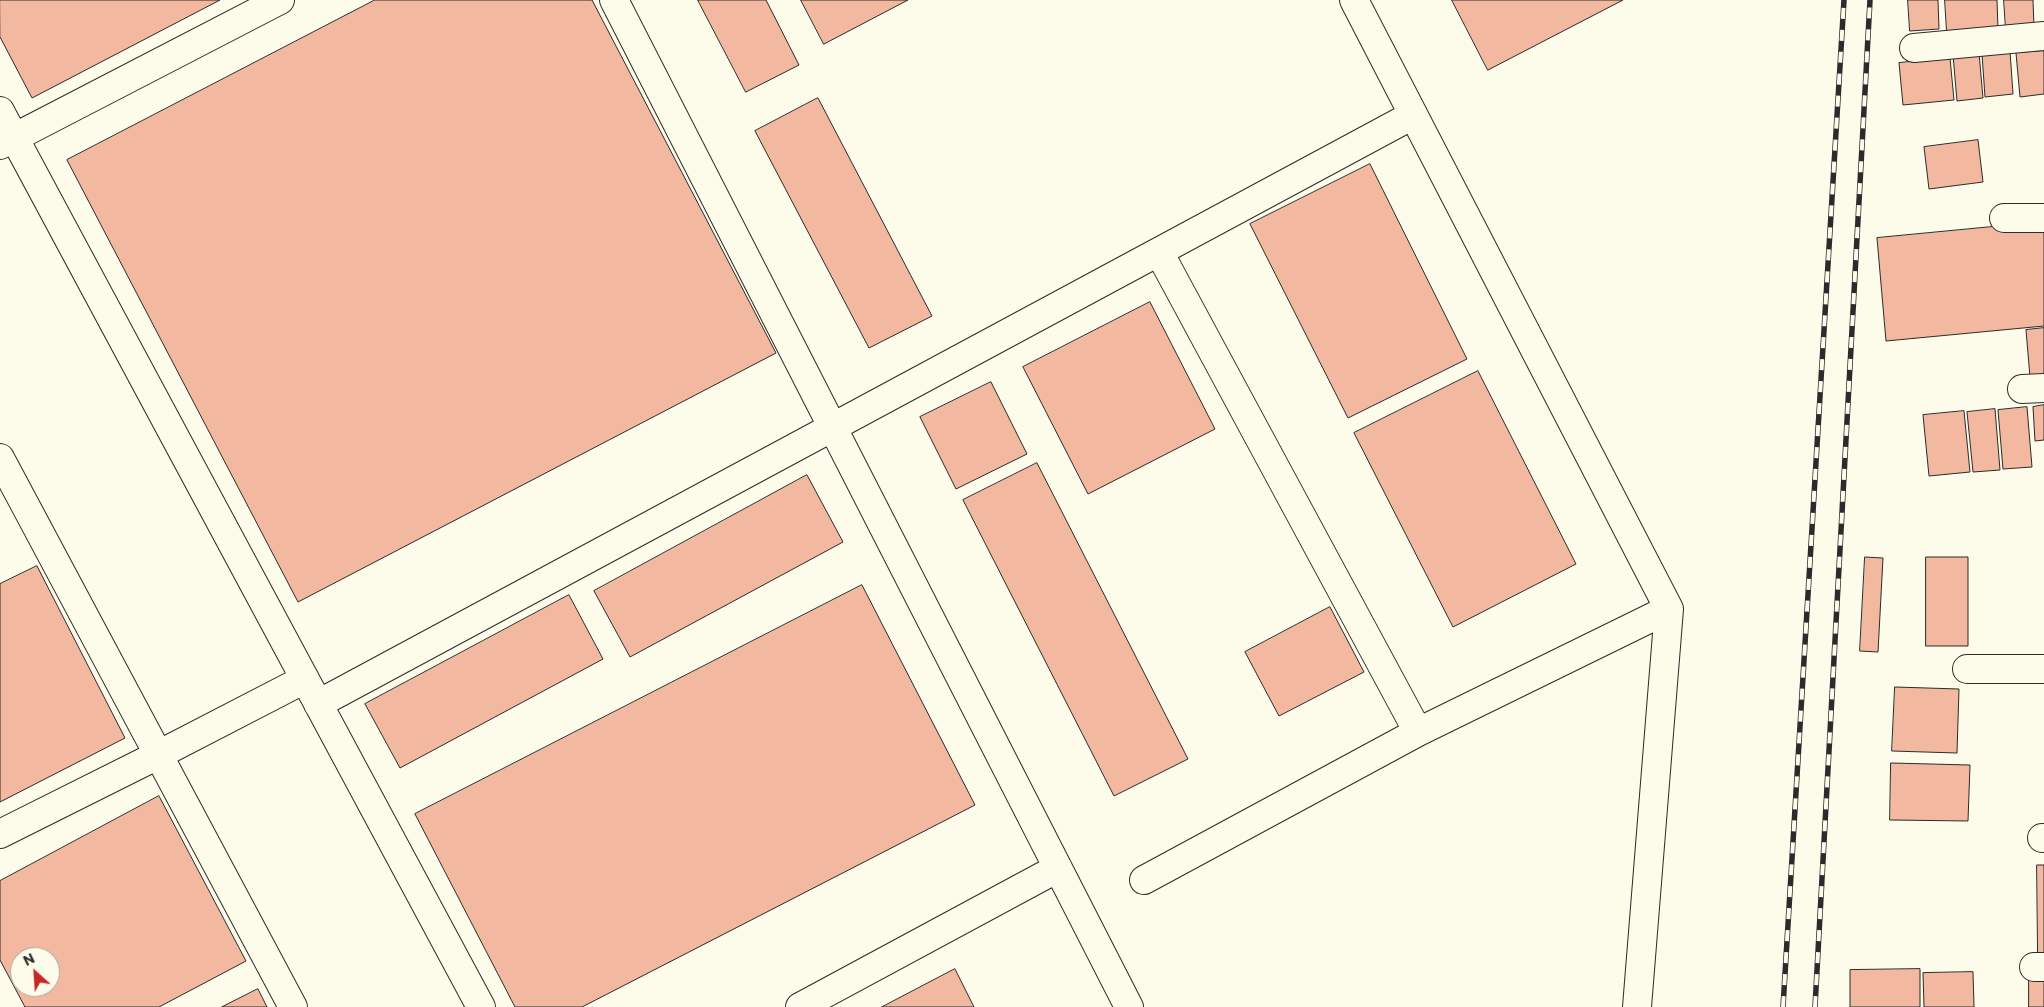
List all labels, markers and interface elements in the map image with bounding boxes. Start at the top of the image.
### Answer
north arrow [10,947,60,997]
text: N [20,949,37,969]

